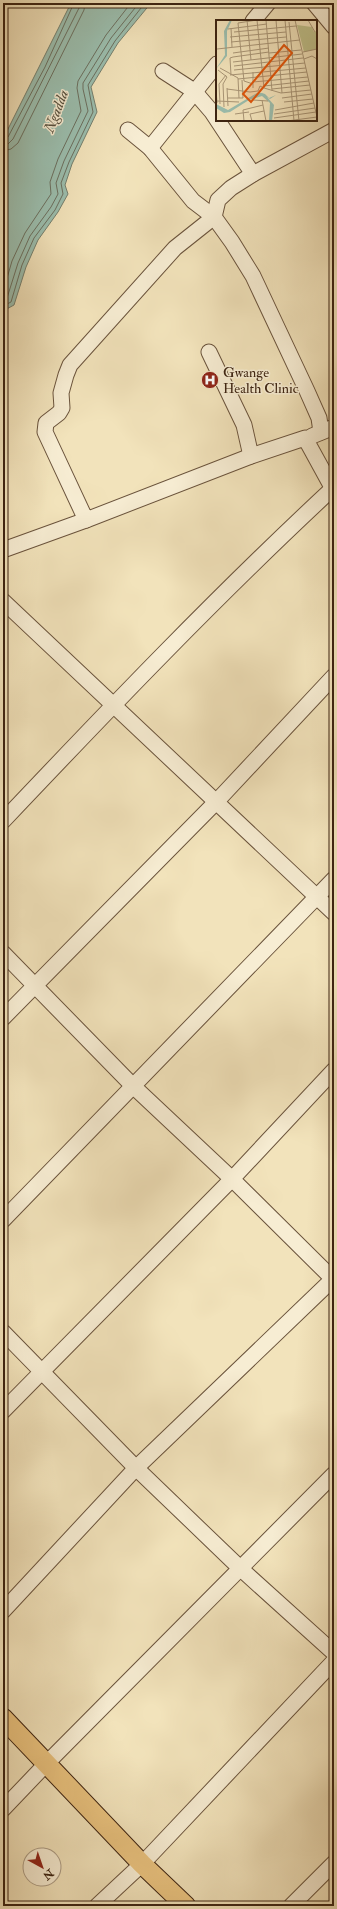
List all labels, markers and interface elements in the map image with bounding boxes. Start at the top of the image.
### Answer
inset map [216,20,317,121]
water label: Ngadda [39,87,73,136]
place label: Gwange Health Clinic [223,364,299,397]
hospital icon: Gwange Health Clinic [200,370,220,390]
north arrow [22,1847,62,1887]
text: N [39,1865,57,1883]

